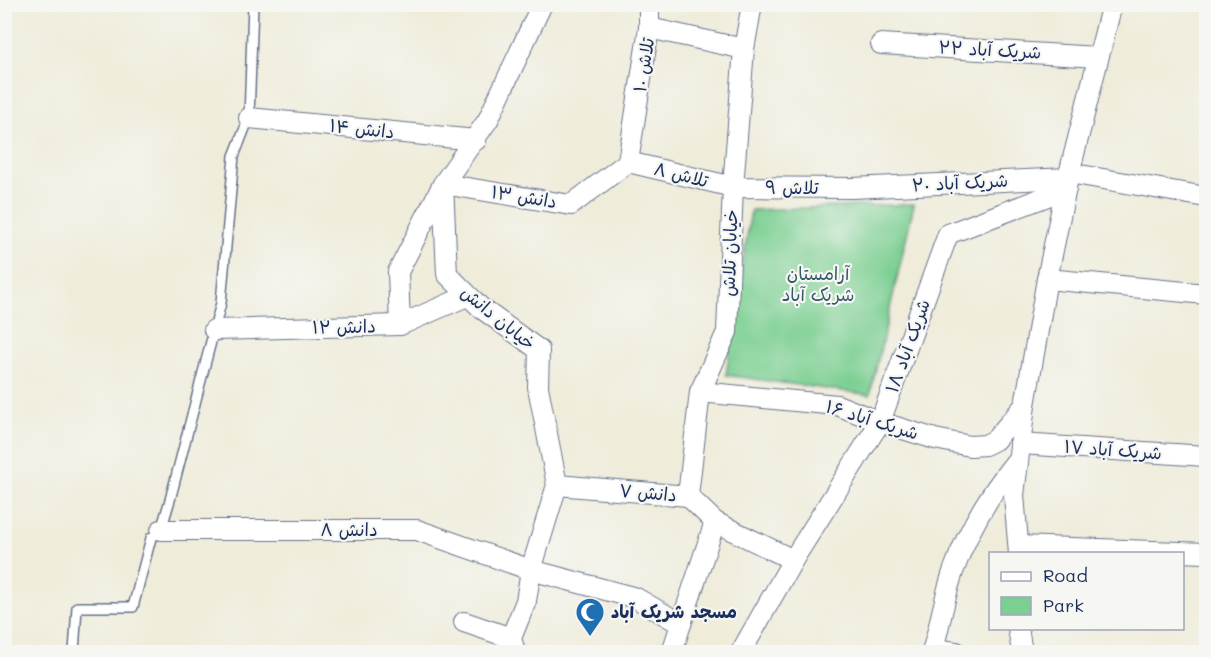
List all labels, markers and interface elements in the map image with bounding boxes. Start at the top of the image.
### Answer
street label: شریک آباد ۲۲ [938,34,1042,64]
street label: تلاش ۱۰ [627,35,659,94]
street label: دانش ۱۴ [329,113,396,143]
street label: تلاش ۸ [652,156,712,193]
street label: شریک آباد ۲۰ [911,167,1009,197]
street label: تلاش ۹ [765,175,820,199]
street label: دانش ۱۳ [490,179,559,213]
street label: خیابان تلاش [715,209,743,297]
park label: آرامستان شریک آباد [782,261,854,306]
street label: خیابان دانش [456,280,541,355]
street label: شریک آباد ۱۸ [879,296,935,396]
street label: دانش ۱۲ [312,313,376,339]
street label: شریک آباد ۱۶ [823,394,922,445]
street label: شریک آباد ۱۷ [1063,434,1163,464]
street label: دانش ۷ [618,478,678,506]
street label: دانش ۸ [320,517,378,541]
legend [989,552,1184,630]
text: Road [1043,563,1088,587]
text: Park [1043,593,1084,617]
mosque icon: مسجد شریک آباد [574,596,606,638]
place label: مسجد شریک آباد [611,599,737,623]

